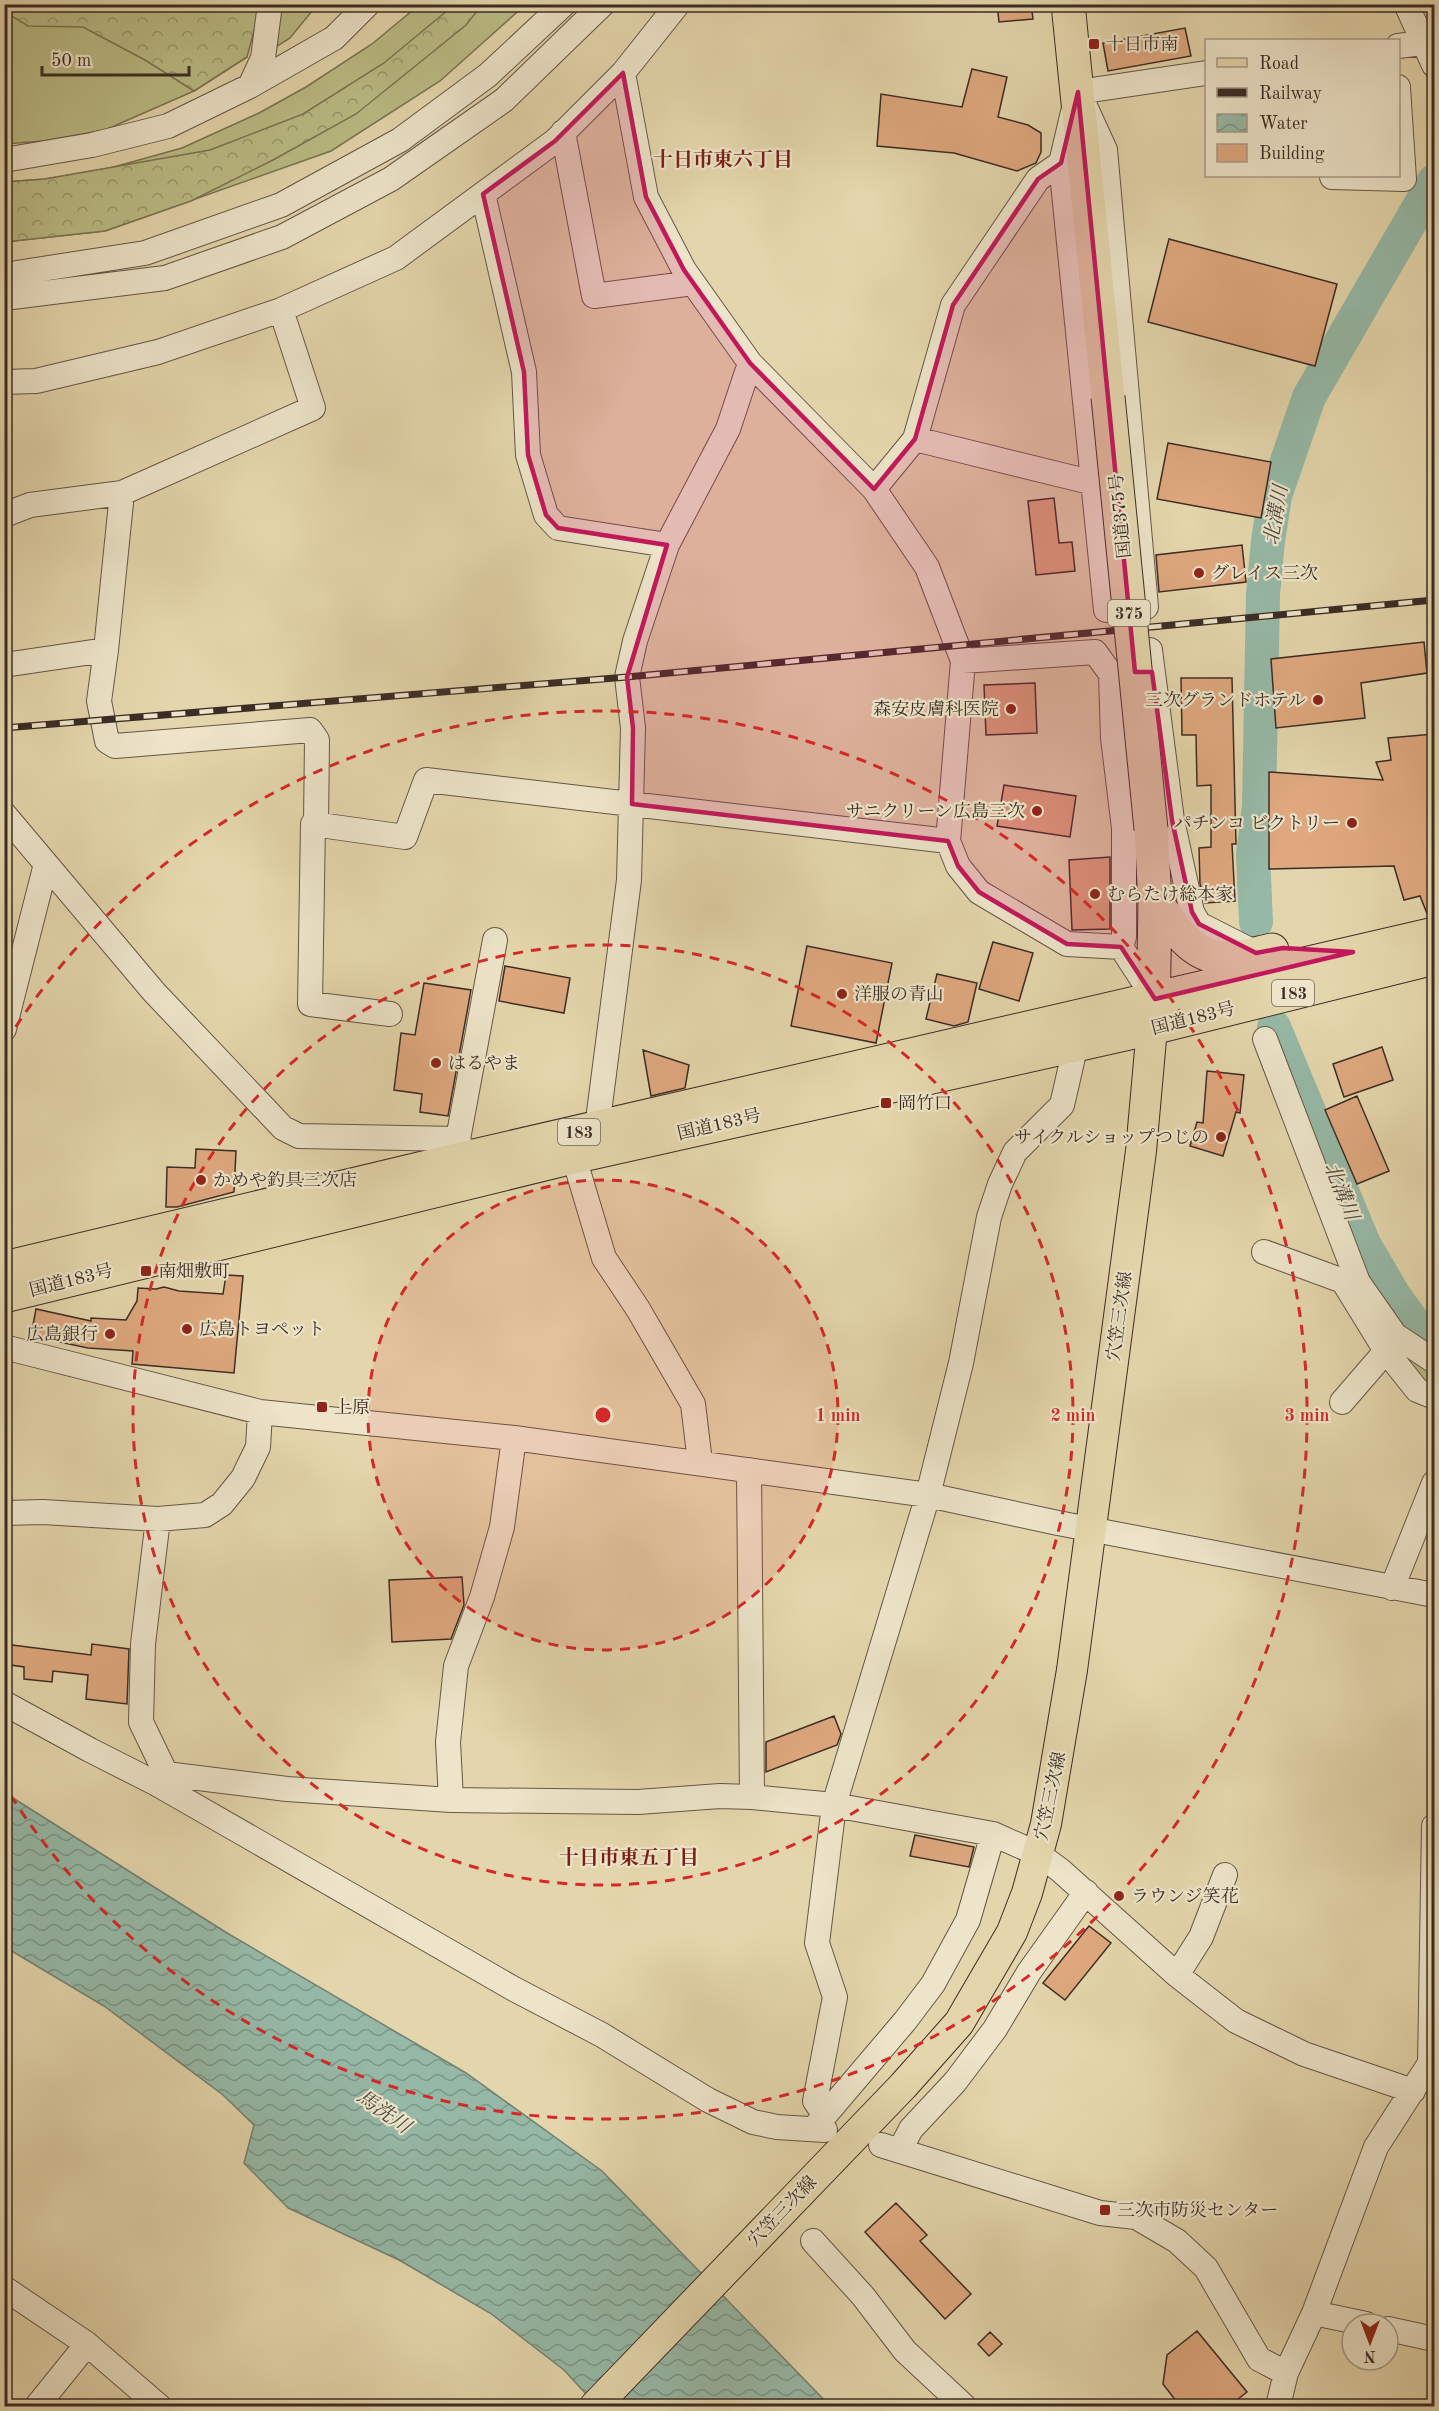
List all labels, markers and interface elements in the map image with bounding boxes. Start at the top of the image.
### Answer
place label: 十日市南 [1106,34,1178,54]
marker: 十日市南 [1087,37,1101,51]
scale bar [42,39,189,77]
legend [1205,39,1400,177]
text: 50 m [51,52,91,70]
text: Road [1259,55,1299,73]
text: Railway [1259,85,1322,103]
text: Water [1259,115,1308,133]
text: Building [1259,145,1325,163]
district label: 十日市東六丁目 [653,148,793,171]
street label: 国道375号 [1106,473,1134,559]
water label: 北溝川 [1260,482,1292,547]
place label: グレイス三次 [1211,563,1318,583]
marker: グレイス三次 [1192,566,1206,580]
road number: 375 [1108,600,1150,626]
place label: 三次グランドホテル [1145,690,1306,710]
marker: 三次グランドホテル [1311,693,1325,707]
place label: 森安皮膚科医院 [873,699,999,719]
marker: 森安皮膚科医院 [1004,702,1018,716]
place label: サニクリーン広島三次 [846,801,1025,821]
marker: サニクリーン広島三次 [1030,804,1044,818]
place label: パチンコ ビクトリー [1174,814,1340,833]
marker: パチンコ ビクトリー [1345,816,1359,830]
place label: むらたけ総本家 [1107,884,1233,904]
marker: むらたけ総本家 [1088,887,1102,901]
road number: 183 [1272,980,1314,1006]
place label: 洋服の青山 [854,984,944,1004]
marker: 洋服の青山 [835,987,849,1001]
street label: 国道183号 [1149,998,1237,1038]
place label: はるやま [448,1054,520,1073]
marker: はるやま [429,1056,443,1070]
place label: 岡竹口 [898,1093,952,1113]
marker: 岡竹口 [879,1096,893,1110]
street label: 国道183号 [675,1105,763,1143]
road number: 183 [558,1119,600,1145]
place label: サイクルショップつじの [1014,1128,1209,1147]
marker: サイクルショップつじの [1214,1130,1228,1144]
water label: 北溝川 [1320,1159,1363,1225]
place label: かめや釣具三次店 [213,1170,357,1190]
marker: かめや釣具三次店 [194,1173,208,1187]
street label: 国道183号 [27,1260,115,1300]
place label: 南畑敷町 [158,1261,230,1281]
marker: 南畑敷町 [139,1264,153,1278]
street label: 穴笠三次線 [1103,1270,1135,1362]
place label: 広島トヨペット [199,1319,325,1339]
marker: 広島トヨペット [180,1322,194,1336]
place label: 広島銀行 [26,1324,98,1344]
marker: 広島銀行 [103,1327,117,1341]
place label: 上原 [334,1397,370,1417]
marker: 上原 [315,1400,329,1414]
centre of rings [593,1405,613,1425]
text: 1 min [815,1407,861,1425]
text: 2 min [1050,1407,1096,1425]
text: 3 min [1284,1407,1330,1425]
street label: 穴笠三次線 [1031,1750,1069,1842]
district label: 十日市東五丁目 [559,1846,699,1869]
place label: ラウンジ笑花 [1131,1886,1239,1906]
marker: ラウンジ笑花 [1112,1889,1126,1903]
water label: 馬洗川 [353,2086,416,2139]
street label: 穴笠三次線 [744,2172,820,2250]
place label: 三次市防災センター [1117,2200,1278,2220]
marker: 三次市防災センター [1098,2203,1112,2217]
north arrow [1340,2312,1400,2372]
text: N [1363,2347,1376,2363]

